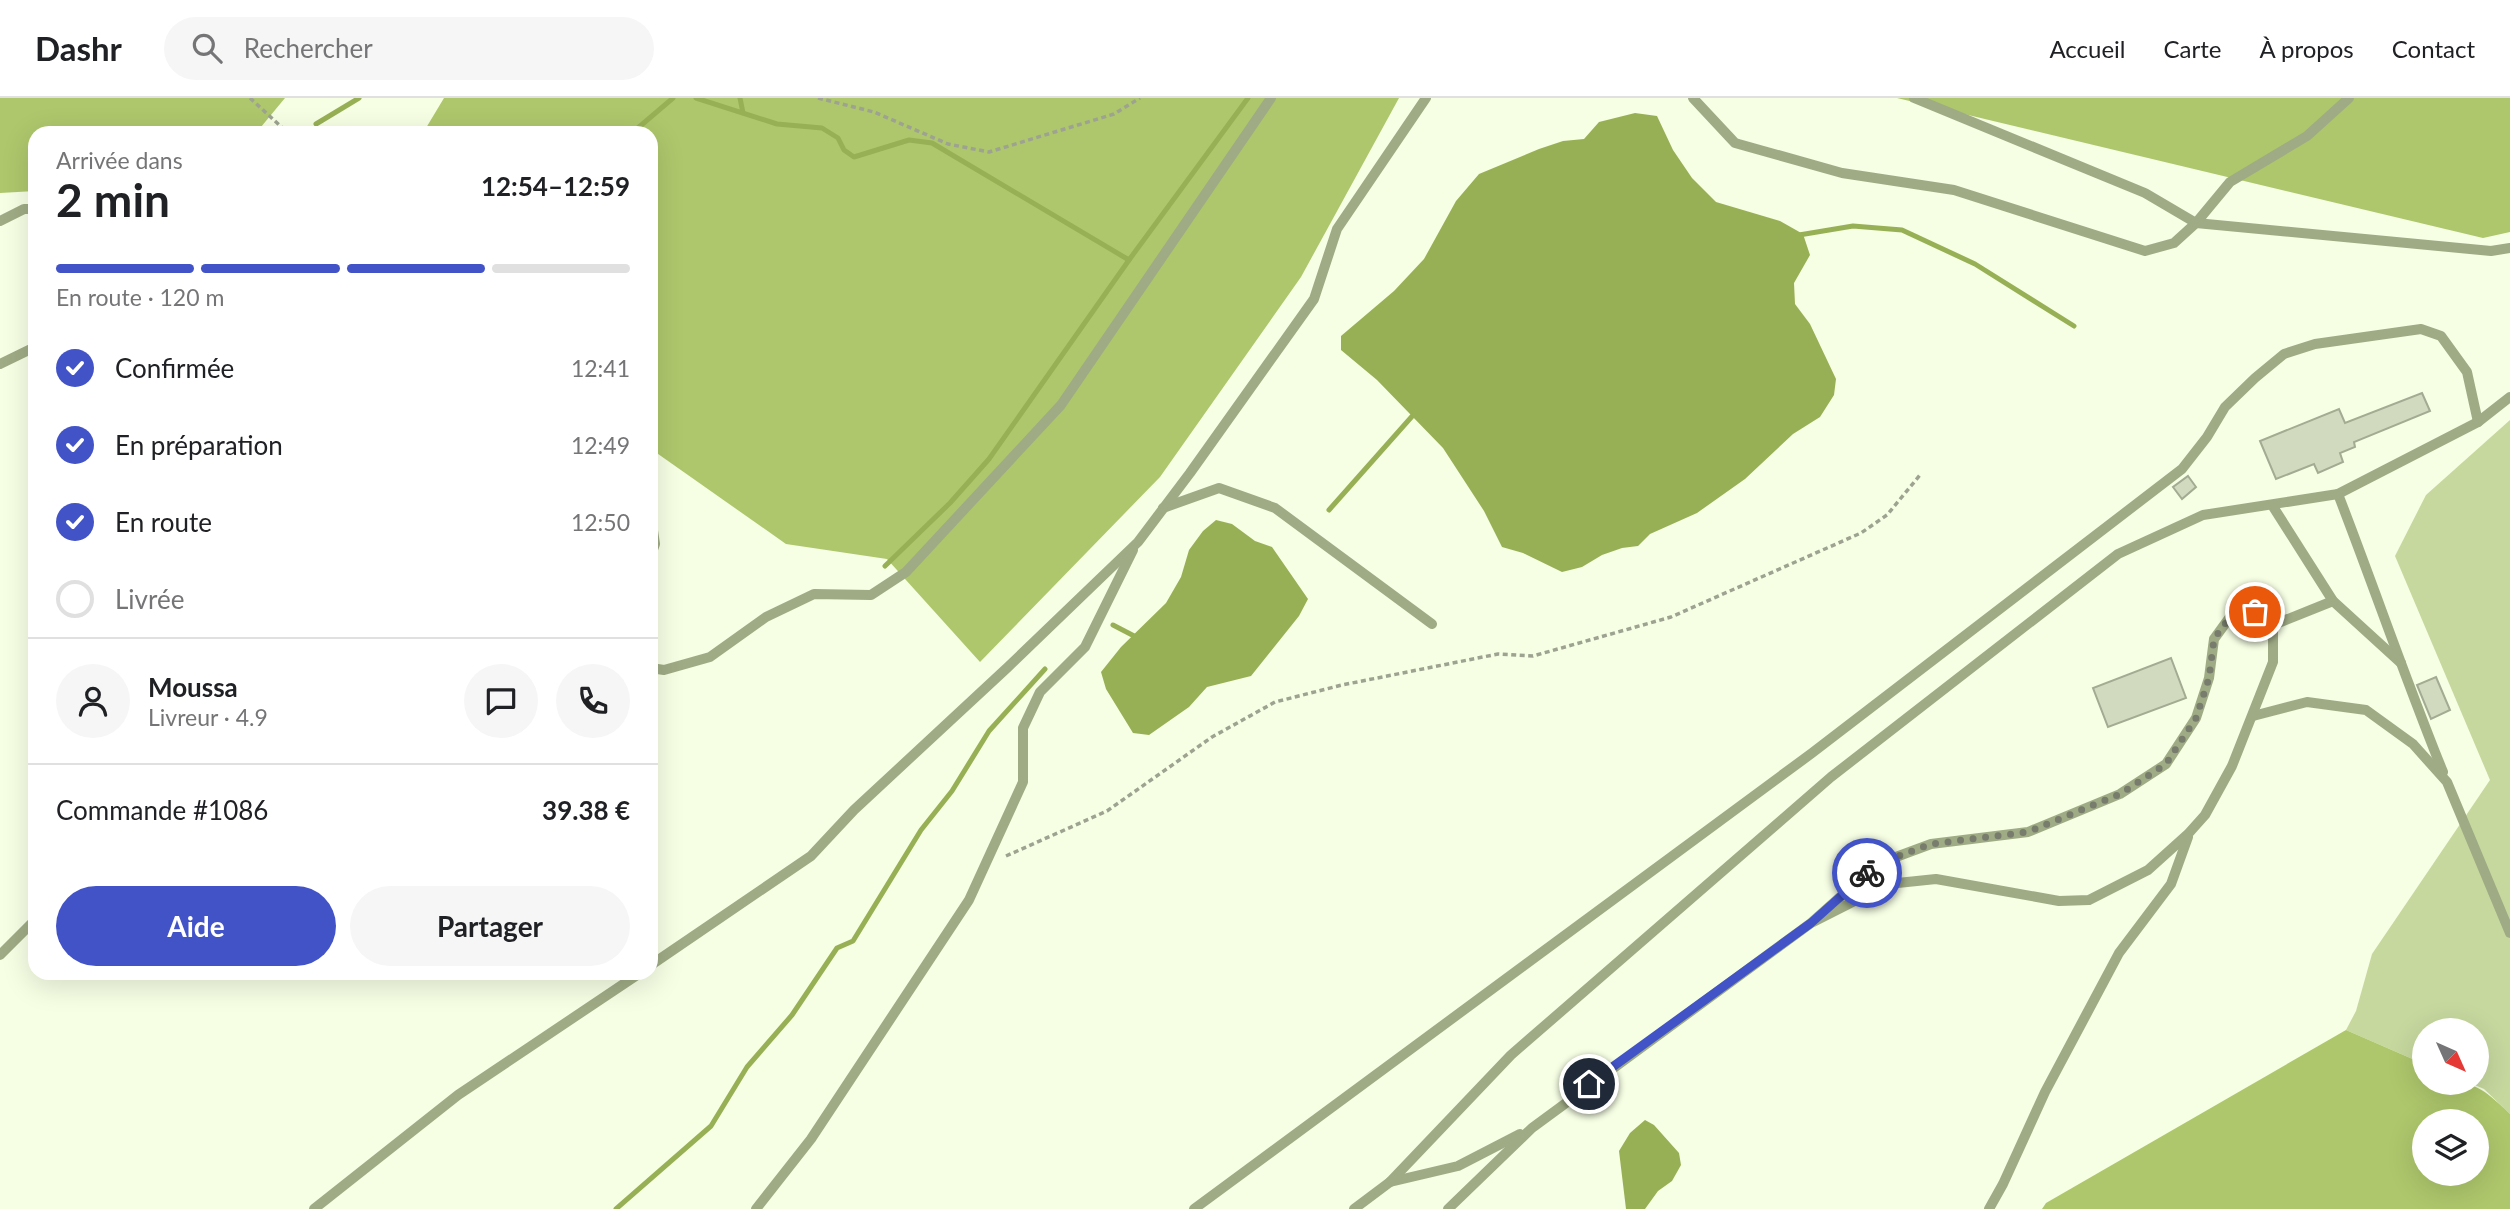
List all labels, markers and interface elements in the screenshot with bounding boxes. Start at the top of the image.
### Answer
search box [164,17,654,80]
text: Dashr [35,28,122,68]
icon: search [188,29,226,67]
text: Rechercher [244,32,373,64]
text: Accueil [2049,34,2125,63]
text: Carte [2163,34,2221,63]
text: À propos [2259,34,2354,63]
text: Contact [2392,34,2475,63]
text: Arrivée dans [56,146,183,174]
text: 12:54–12:59 [481,170,630,202]
text: 2 min [56,172,170,227]
text: En route · 120 m [56,283,224,311]
icon: check [56,349,94,387]
text: Confirmée [115,352,234,384]
text: 12:41 [571,354,630,382]
icon: check [56,426,94,464]
text: En préparation [115,429,283,461]
text: 12:49 [571,431,630,459]
icon: check [56,503,94,541]
text: En route [115,506,212,538]
text: 12:50 [571,508,630,536]
pin [2225,582,2285,642]
text: Livrée [115,583,184,615]
icon: bag [2236,593,2274,631]
button: person [56,664,130,738]
button: chat [464,664,538,738]
button: phone [556,664,630,738]
text: Moussa [148,671,238,703]
text: Livreur · 4.9 [148,703,268,731]
text: Commande #1086 [56,794,268,826]
text: 39.38 € [542,794,630,826]
courier [1832,838,1902,908]
icon: bike [1848,854,1886,892]
button: Aide [56,886,336,966]
button: Partager [350,886,630,966]
north arrow [2412,1018,2488,1096]
map controls [2412,1018,2489,1186]
pin [1559,1054,1619,1114]
icon: home [1570,1065,1608,1103]
button: layers [2412,1109,2489,1186]

